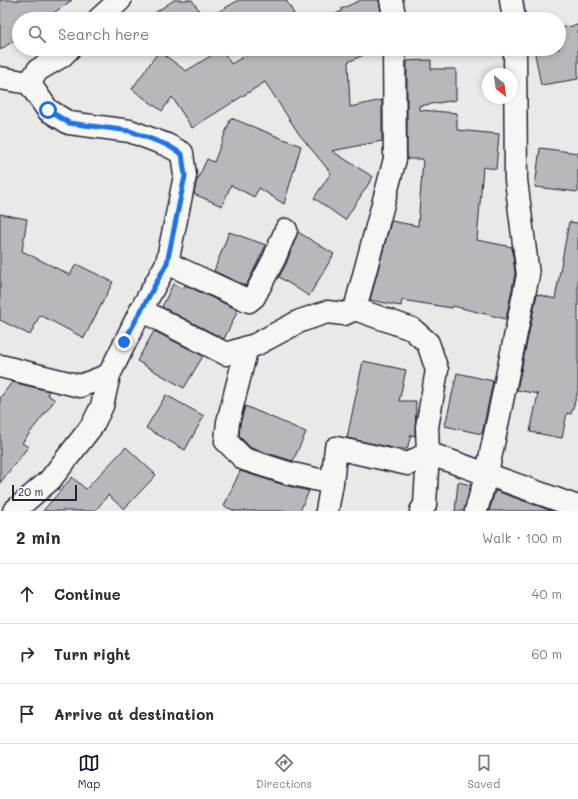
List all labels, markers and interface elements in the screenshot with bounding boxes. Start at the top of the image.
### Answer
search box [12,12,566,56]
icon: search [26,23,48,45]
text: Search here [58,24,149,44]
north arrow [482,68,518,104]
route start [39,101,57,119]
route end [115,333,133,351]
scale bar [12,483,77,502]
text: 20 m [18,484,43,499]
text: 2 min [16,526,61,548]
text: Walk · 100 m [482,529,562,546]
icon: ahead [16,583,38,605]
text: Continue [54,584,121,604]
text: 40 m [532,585,562,602]
icon: right [16,643,38,665]
text: Turn right [54,644,131,664]
text: 60 m [532,645,562,662]
icon: arrive [16,703,38,725]
text: Arrive at destination [54,704,214,724]
tab: Map [78,752,100,791]
tab: Directions [256,752,312,791]
tab: Saved [467,752,500,791]

